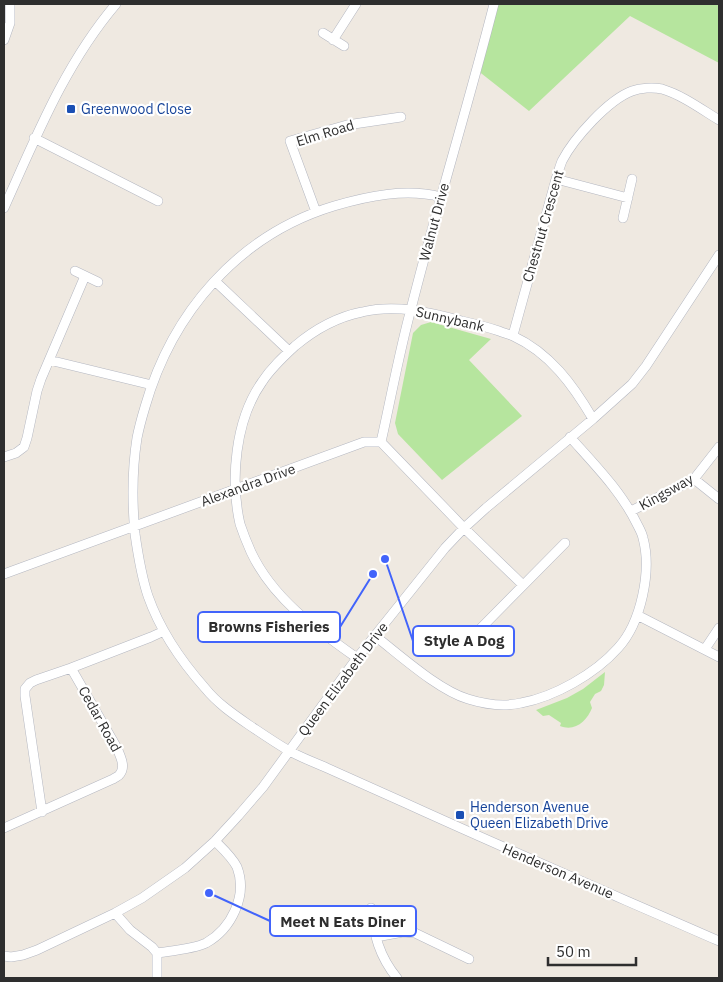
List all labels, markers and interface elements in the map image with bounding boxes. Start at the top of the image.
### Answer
place label: Greenwood Close [81,100,192,118]
marker: Greenwood Close [65,103,77,115]
street label: Elm Road [294,116,356,150]
street label: Chestnut Crescent [518,168,568,284]
street label: Walnut Drive [415,181,453,263]
street label: Sunnybank [414,302,487,336]
street label: Alexandra Drive [198,459,298,510]
street label: Kingsway [636,470,696,514]
callout: Browns Fisheries [198,612,340,642]
text: Browns Fisheries [208,617,330,636]
street label: Queen Elizabeth Drive [294,618,392,740]
callout: Style A Dog [413,626,514,656]
text: Style A Dog [424,631,505,650]
street label: Cedar Road [75,683,125,755]
place label: Henderson Avenue Queen Elizabeth Drive [470,798,609,832]
marker: Henderson Avenue Queen Elizabeth Drive [454,809,466,821]
street label: Henderson Avenue [500,839,617,903]
callout: Meet N Eats Diner [270,906,416,936]
text: Meet N Eats Diner [280,912,406,931]
scale bar [548,934,636,966]
text: 50 m [556,942,591,961]

